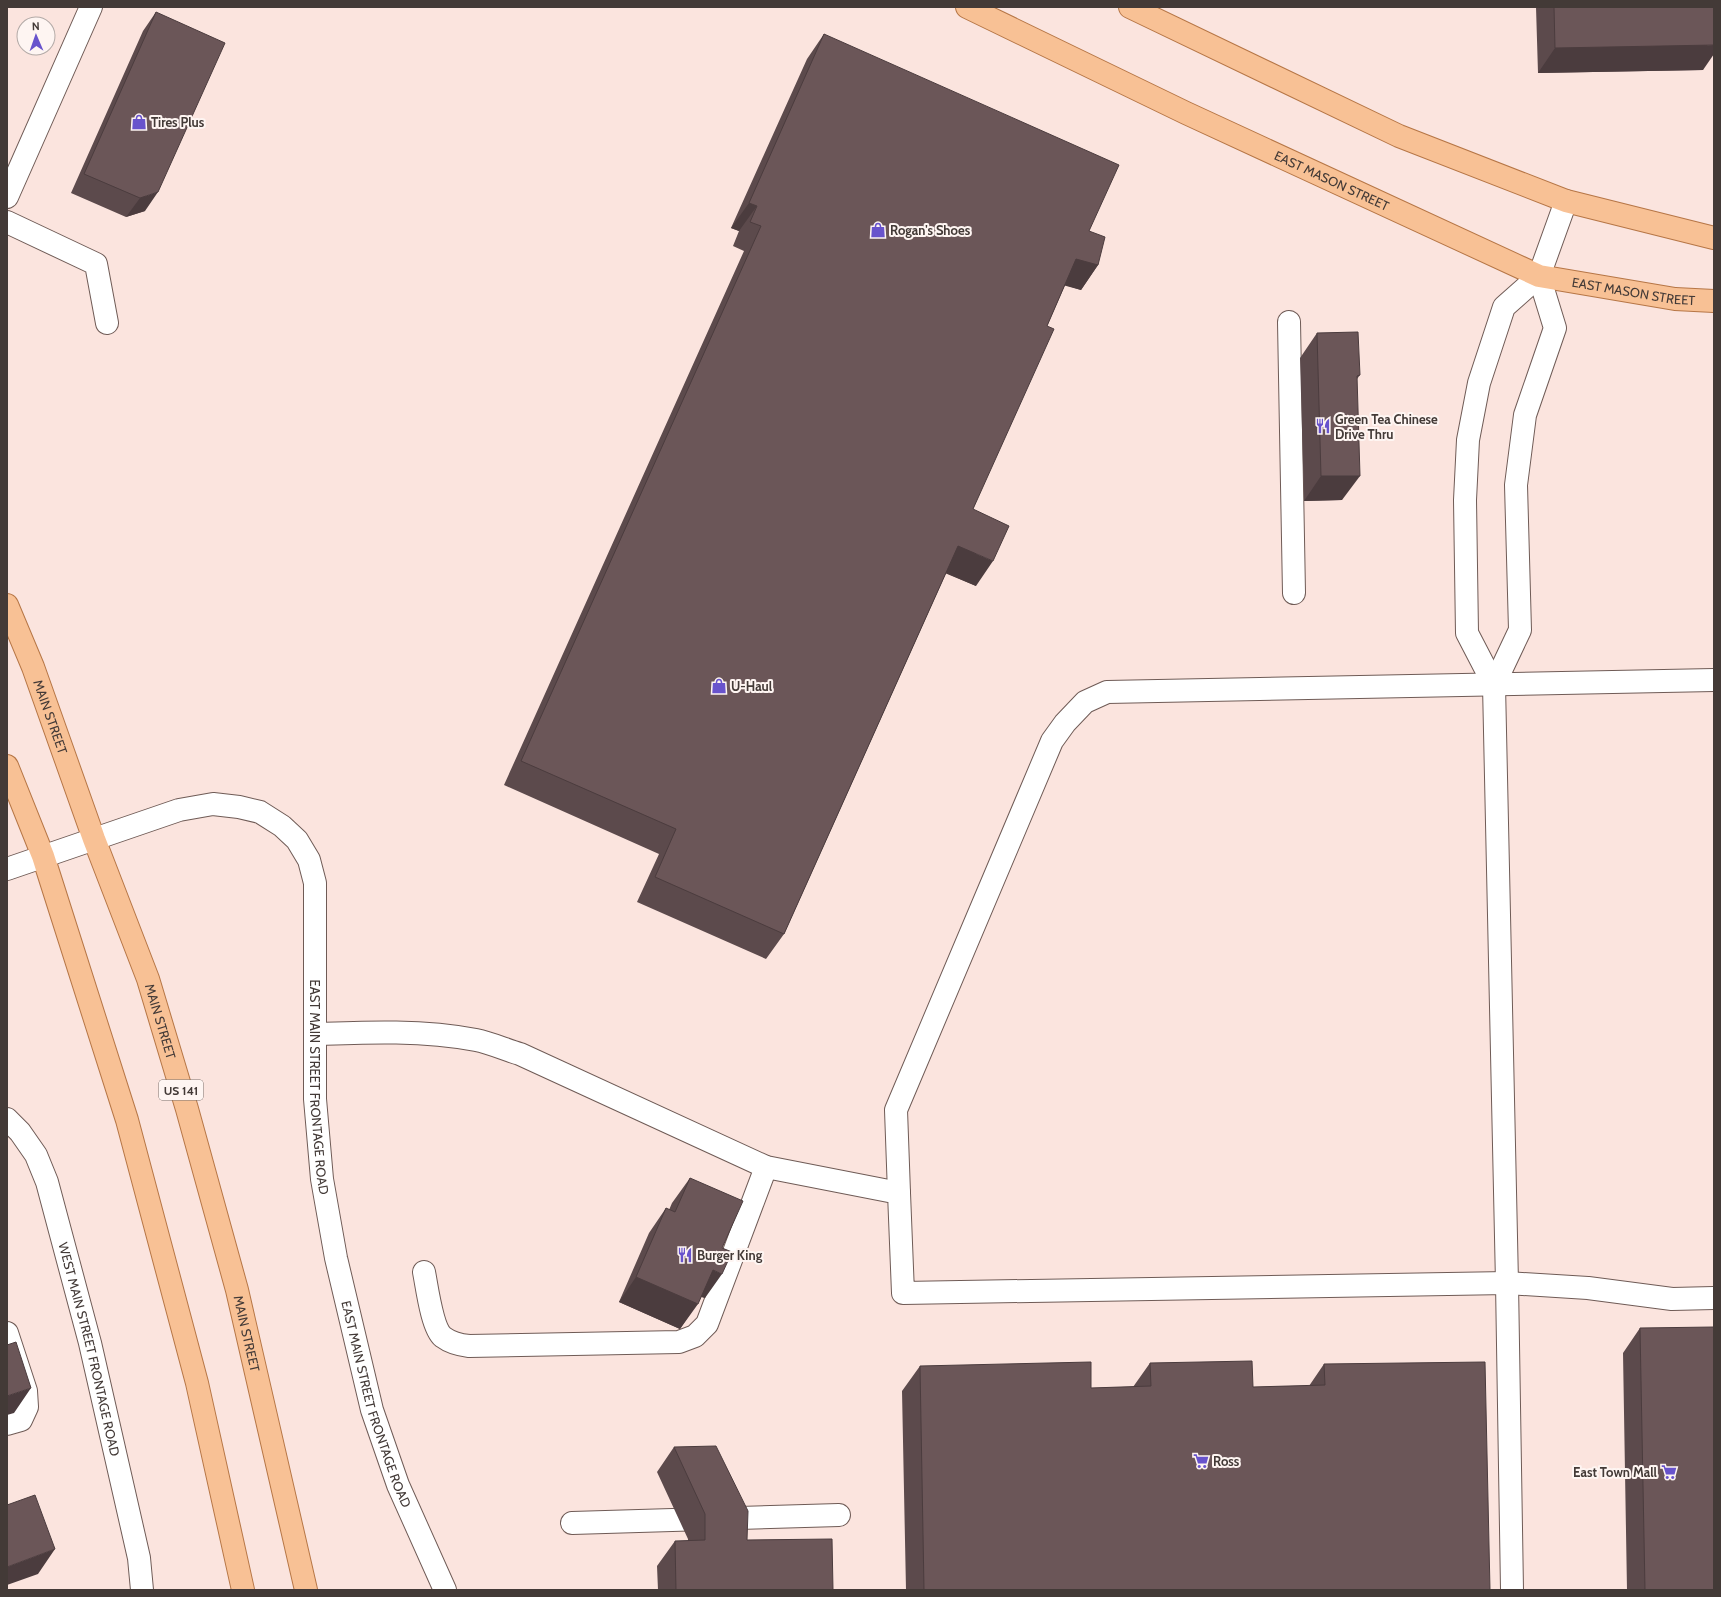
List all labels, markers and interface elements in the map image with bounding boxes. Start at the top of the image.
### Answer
north arrow [16,16,56,56]
text: N [32,19,40,33]
shop icon: Tires Plus [130,113,148,131]
place label: Tires Plus [151,114,205,130]
street label: EAST MASON STREET [1272,147,1392,214]
shop icon: Rogan's Shoes [869,221,887,239]
place label: Rogan's Shoes [890,222,971,238]
street label: EAST MASON STREET [1571,274,1696,308]
place label: Green Tea Chinese Drive Thru [1335,411,1438,442]
restaurant icon: Green Tea Chinese Drive Thru [1314,417,1332,435]
street label: MAIN STREET [30,677,71,756]
shop icon: U-Haul [710,677,728,695]
place label: U-Haul [731,678,773,694]
street label: EAST MAIN STREET FRONTAGE ROAD [307,980,333,1196]
street label: MAIN STREET [142,982,180,1061]
road number: US 141 [159,1080,203,1100]
street label: WEST MAIN STREET FRONTAGE ROAD [55,1240,123,1458]
restaurant icon: Burger King [676,1246,694,1264]
place label: Burger King [697,1247,763,1263]
street label: MAIN STREET [231,1294,264,1373]
street label: EAST MAIN STREET FRONTAGE ROAD [338,1299,415,1510]
supermarket icon: Ross [1192,1452,1210,1470]
place label: Ross [1213,1453,1240,1469]
supermarket icon: East Town Mall [1660,1463,1678,1481]
place label: East Town Mall [1573,1464,1658,1480]

